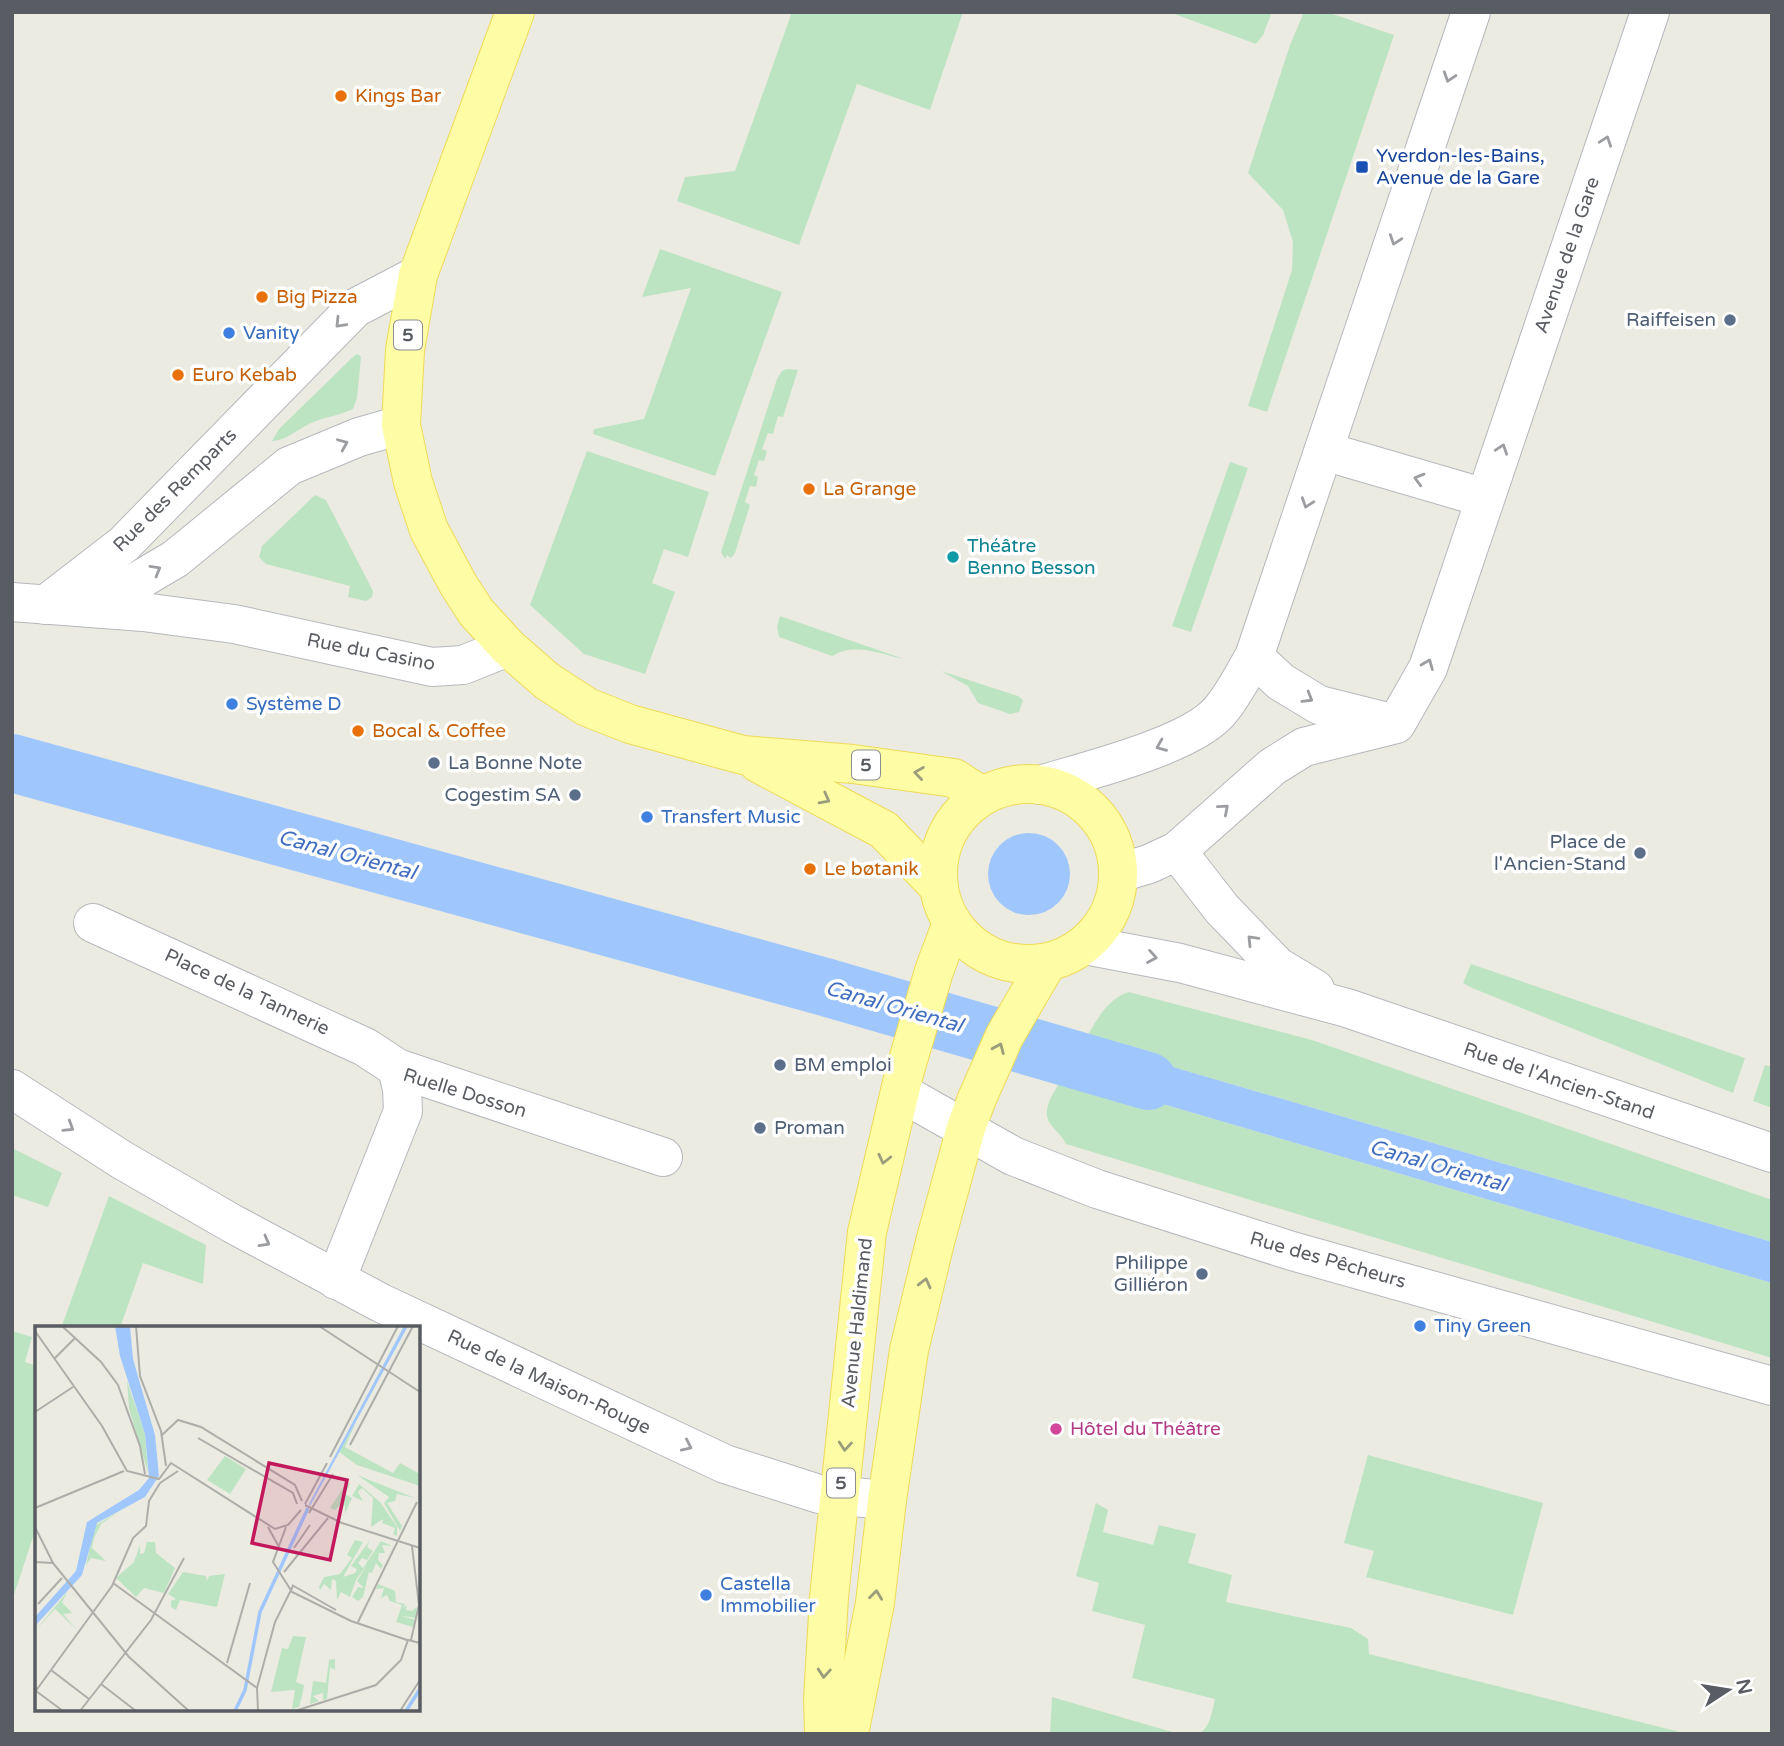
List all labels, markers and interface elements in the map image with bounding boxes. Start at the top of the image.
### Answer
one-way arrow [1443,70,1457,83]
place label: Kings Bar [355,85,442,107]
marker: Kings Bar [333,88,349,104]
one-way arrow [1598,135,1612,147]
place label: Yverdon-les-Bains, Avenue de la Gare [1376,145,1545,189]
marker: Yverdon-les-Bains, Avenue de la Gare [1354,159,1370,175]
street label: Avenue de la Gare [1530,174,1604,336]
one-way arrow [1389,234,1403,246]
place label: Big Pizza [276,286,358,308]
marker: Big Pizza [254,289,270,305]
place label: Raiffeisen [1626,309,1716,331]
marker: Raiffeisen [1722,312,1738,328]
one-way arrow [336,315,348,327]
road number: 5 [394,320,422,349]
place label: Vanity [243,322,300,344]
marker: Vanity [221,325,237,341]
place label: Euro Kebab [192,364,297,386]
marker: Euro Kebab [170,367,186,383]
street label: Rue des Remparts [109,424,241,556]
one-way arrow [337,438,349,452]
one-way arrow [1493,443,1508,455]
one-way arrow [1414,472,1426,487]
place label: La Grange [823,478,916,500]
marker: La Grange [801,481,817,497]
one-way arrow [1301,496,1315,508]
place label: Théâtre Benno Besson [967,535,1096,579]
marker: Théâtre Benno Besson [945,549,961,565]
one-way arrow [149,565,162,578]
street label: Rue du Casino [305,629,437,675]
one-way arrow [1420,659,1434,671]
one-way arrow [1300,690,1313,703]
place label: Système D [246,693,342,715]
marker: Système D [224,696,240,712]
place label: Bocal & Coffee [372,720,506,742]
marker: Bocal & Coffee [350,723,366,739]
one-way arrow [1156,737,1168,751]
road number: 5 [852,750,880,780]
place label: La Bonne Note [448,752,582,774]
marker: La Bonne Note [426,755,442,771]
one-way arrow [914,766,925,781]
place label: Cogestim SA [445,784,561,806]
marker: Cogestim SA [567,787,583,803]
one-way arrow [818,791,830,804]
one-way arrow [1216,805,1229,817]
place label: Transfert Music [661,806,801,828]
marker: Transfert Music [639,809,655,825]
water label: Canal Oriental [276,825,421,886]
place label: Place de l'Ancien-Stand [1494,831,1626,875]
marker: Place de l'Ancien-Stand [1632,845,1648,861]
place label: Le bøtanik [824,858,919,880]
marker: Le bøtanik [802,861,818,877]
one-way arrow [1248,935,1261,948]
street label: Place de la Tannerie [161,944,333,1040]
one-way arrow [1146,949,1158,964]
water label: Canal Oriental [823,976,968,1039]
street label: Rue de l'Ancien-Stand [1461,1038,1657,1124]
one-way arrow [991,1043,1005,1056]
place label: BM emploi [794,1054,892,1076]
marker: BM emploi [772,1057,788,1073]
street label: Ruelle Dosson [401,1064,529,1122]
place label: Proman [774,1117,845,1139]
one-way arrow [61,1118,74,1131]
marker: Proman [752,1120,768,1136]
water label: Canal Oriental [1367,1135,1512,1198]
one-way arrow [878,1153,892,1165]
street label: Rue des Pêcheurs [1247,1227,1409,1293]
one-way arrow [258,1234,270,1247]
street label: Avenue Haldimand [837,1237,877,1409]
place label: Philippe Gilliéron [1114,1252,1188,1296]
marker: Philippe Gilliéron [1194,1266,1210,1282]
one-way arrow [917,1277,931,1289]
place label: Tiny Green [1434,1315,1531,1337]
marker: Tiny Green [1412,1318,1428,1334]
street label: Rue de la Maison-Rouge [444,1325,654,1439]
inset map [35,1326,420,1711]
place label: Hôtel du Théâtre [1070,1418,1221,1440]
marker: Hôtel du Théâtre [1048,1421,1064,1437]
one-way arrow [680,1438,692,1452]
one-way arrow [838,1441,853,1452]
road number: 5 [827,1468,855,1498]
place label: Castella Immobilier [720,1573,817,1617]
marker: Castella Immobilier [698,1587,714,1603]
one-way arrow [869,1589,884,1601]
north arrow [1693,1655,1763,1725]
one-way arrow [817,1668,832,1679]
text: N [1731,1677,1756,1696]

